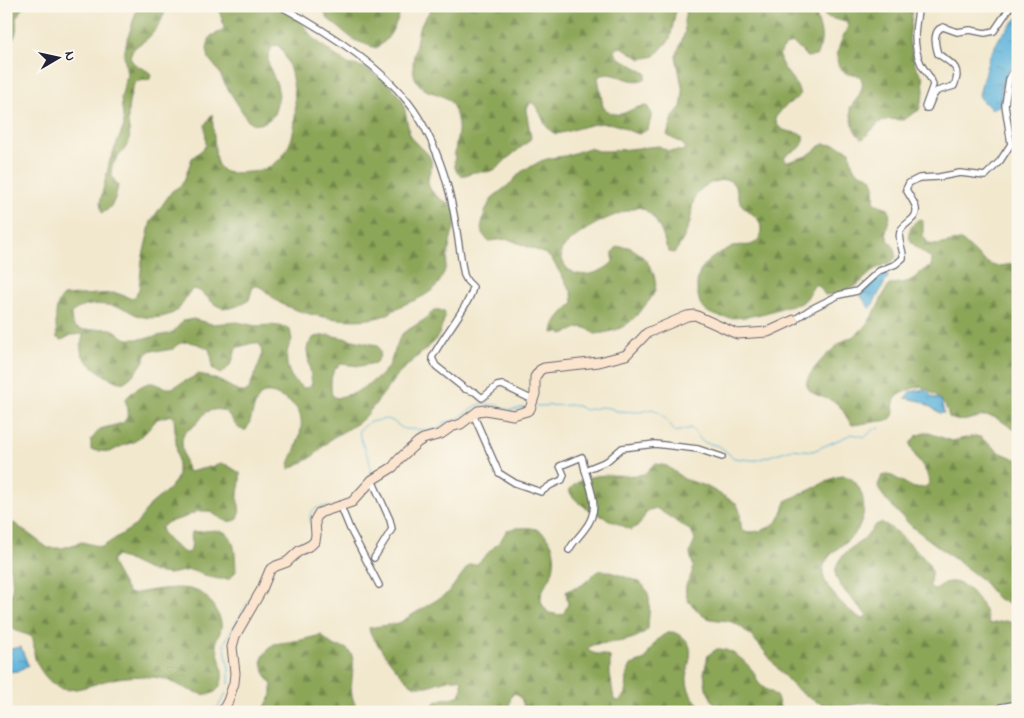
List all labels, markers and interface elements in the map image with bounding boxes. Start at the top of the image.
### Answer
north arrow [32,32,82,82]
text: N [58,50,80,63]

